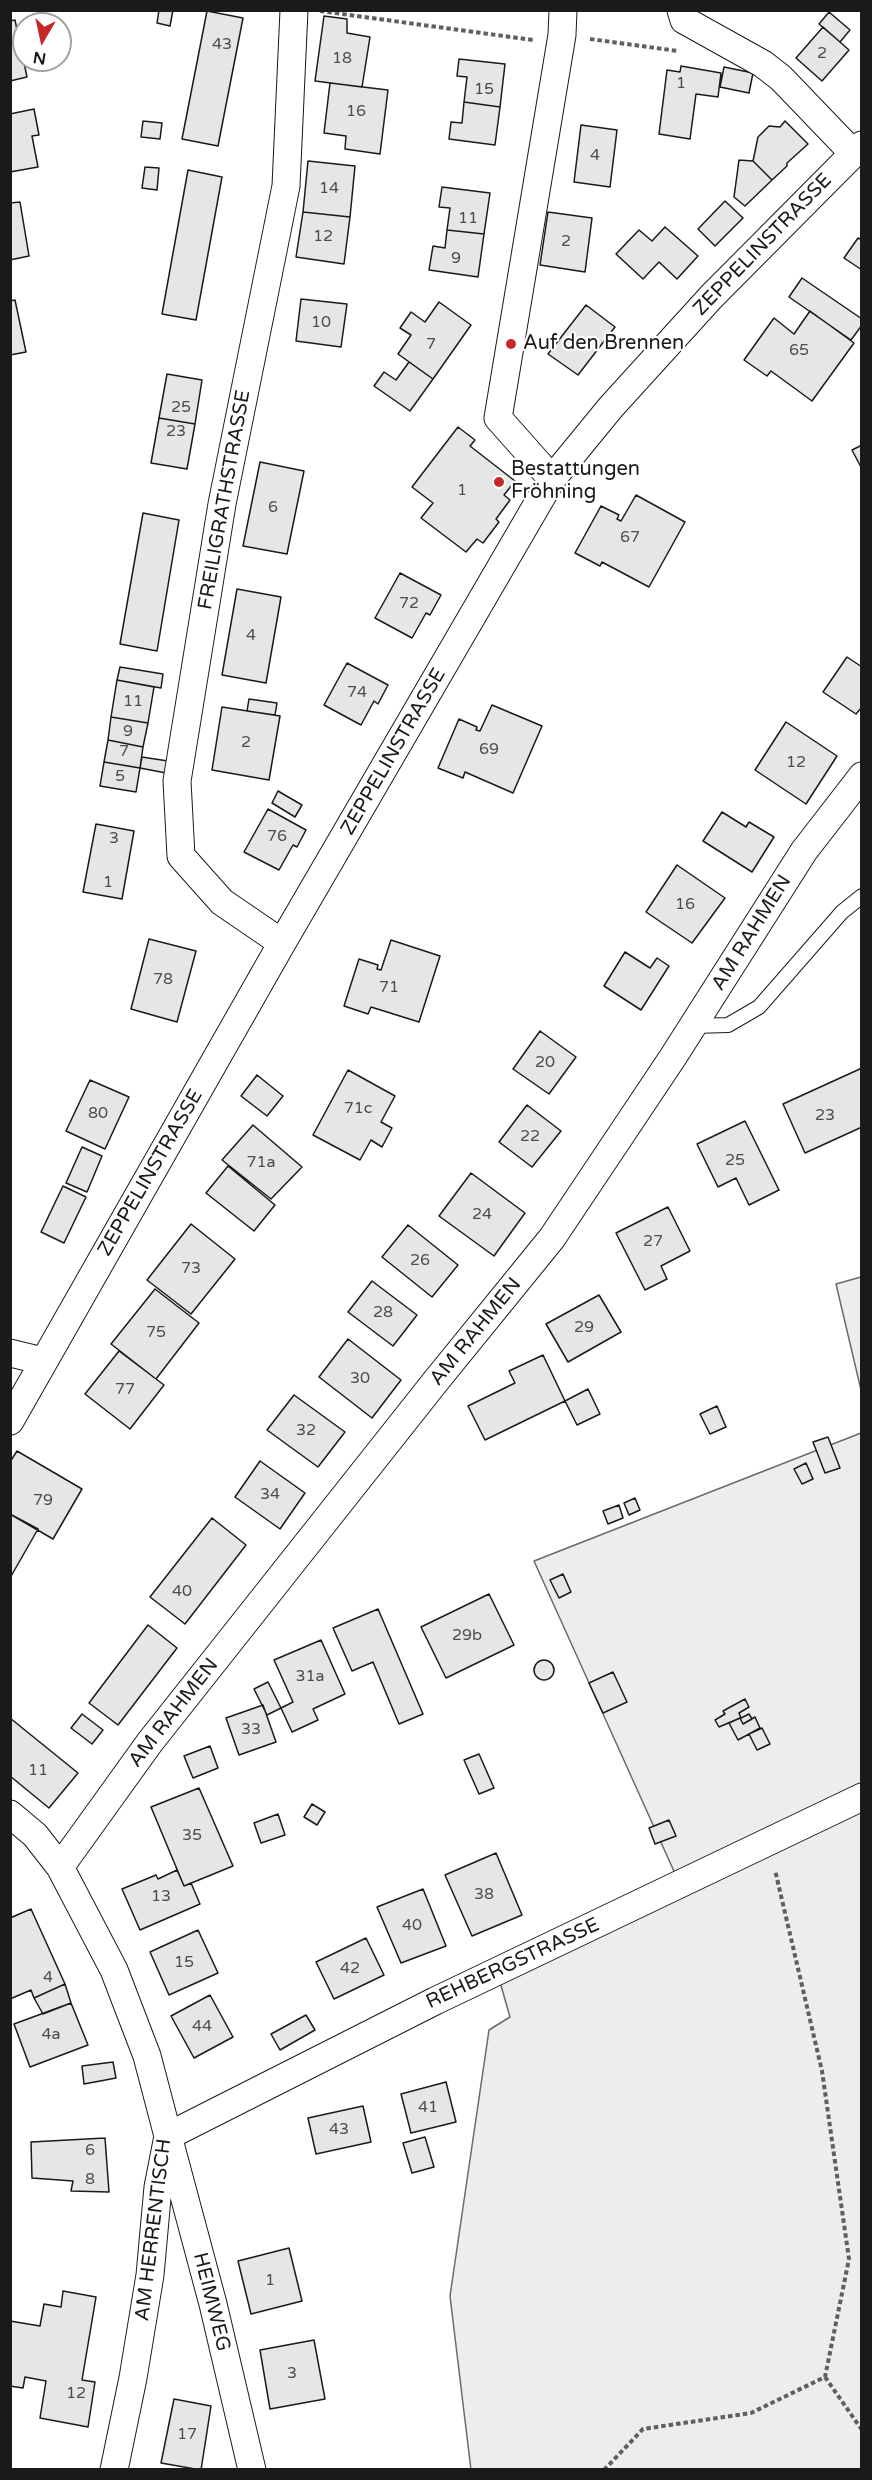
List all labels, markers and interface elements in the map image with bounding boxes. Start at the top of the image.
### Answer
north arrow [12,12,72,72]
house number: 43 [212,35,232,55]
house number: 2 [817,44,827,64]
text: N [32,47,47,69]
house number: 18 [332,49,352,69]
house number: 1 [676,74,686,94]
house number: 15 [474,80,494,100]
house number: 16 [346,102,366,122]
house number: 4 [590,146,600,166]
street label: ZEPPELINSTRASSE [689,169,837,321]
house number: 14 [319,179,339,199]
house number: 11 [458,209,478,229]
house number: 12 [313,227,333,247]
house number: 2 [561,232,571,252]
house number: 9 [451,249,461,269]
house number: 10 [311,313,331,333]
place label: Auf den Brennen [523,332,684,356]
house number: 7 [426,335,436,355]
marker: Auf den Brennen [504,337,518,351]
house number: 65 [789,341,809,361]
street label: FREILIGRATHSTRASSE [194,388,256,612]
house number: 25 [171,398,191,418]
house number: 23 [166,422,186,442]
place label: Bestattungen Fröhning [511,458,640,505]
marker: Bestattungen Fröhning [492,475,506,489]
house number: 1 [457,481,467,501]
house number: 6 [268,498,278,518]
house number: 67 [620,528,640,548]
house number: 72 [399,594,419,614]
house number: 4 [246,626,256,646]
street label: ZEPPELINSTRASSE [336,664,452,840]
house number: 74 [347,683,367,703]
house number: 11 [123,692,143,712]
house number: 9 [123,722,133,742]
house number: 2 [241,733,251,753]
house number: 69 [479,740,499,760]
house number: 7 [119,742,129,762]
house number: 12 [786,753,806,773]
house number: 5 [115,767,125,787]
house number: 76 [267,827,287,847]
house number: 3 [109,829,119,849]
street label: AM RAHMEN [707,871,797,995]
house number: 1 [103,873,113,893]
house number: 16 [675,895,695,915]
house number: 78 [153,970,173,990]
house number: 71 [379,978,399,998]
house number: 20 [535,1053,555,1073]
street label: ZEPPELINSTRASSE [93,1085,209,1261]
house number: 71c [344,1099,372,1119]
house number: 80 [88,1104,108,1124]
house number: 23 [815,1106,835,1126]
house number: 22 [520,1127,540,1147]
house number: 25 [725,1151,745,1171]
house number: 71a [246,1153,276,1173]
house number: 24 [472,1205,492,1225]
house number: 27 [643,1232,663,1252]
house number: 26 [410,1251,430,1271]
house number: 73 [181,1259,201,1279]
street label: AM RAHMEN [425,1273,527,1391]
house number: 28 [373,1303,393,1323]
house number: 29 [574,1318,594,1338]
house number: 75 [146,1323,166,1343]
house number: 30 [350,1369,370,1389]
house number: 77 [115,1380,135,1400]
house number: 32 [296,1421,316,1441]
house number: 34 [260,1485,280,1505]
house number: 79 [33,1491,53,1511]
house number: 40 [172,1582,192,1602]
house number: 29b [452,1626,482,1646]
street label: AM RAHMEN [124,1654,224,1772]
house number: 31a [295,1667,325,1687]
house number: 33 [241,1720,261,1740]
house number: 11 [28,1761,48,1781]
house number: 35 [182,1826,202,1846]
house number: 38 [474,1885,494,1905]
house number: 13 [151,1887,171,1907]
street label: REHBERGSTRASSE [423,1913,603,2015]
house number: 40 [402,1916,422,1936]
house number: 15 [174,1953,194,1973]
house number: 42 [340,1959,360,1979]
house number: 4 [43,1968,53,1988]
house number: 44 [192,2017,212,2037]
house number: 4a [41,2025,61,2045]
house number: 41 [418,2098,438,2118]
house number: 43 [329,2120,349,2140]
street label: AM HERRENTISCH [131,2137,177,2323]
house number: 6 [85,2141,95,2161]
house number: 8 [85,2170,95,2190]
street label: HEIMWEG [187,2250,235,2354]
house number: 1 [265,2271,275,2291]
house number: 3 [287,2364,297,2384]
house number: 12 [66,2384,86,2404]
house number: 17 [177,2425,197,2445]

